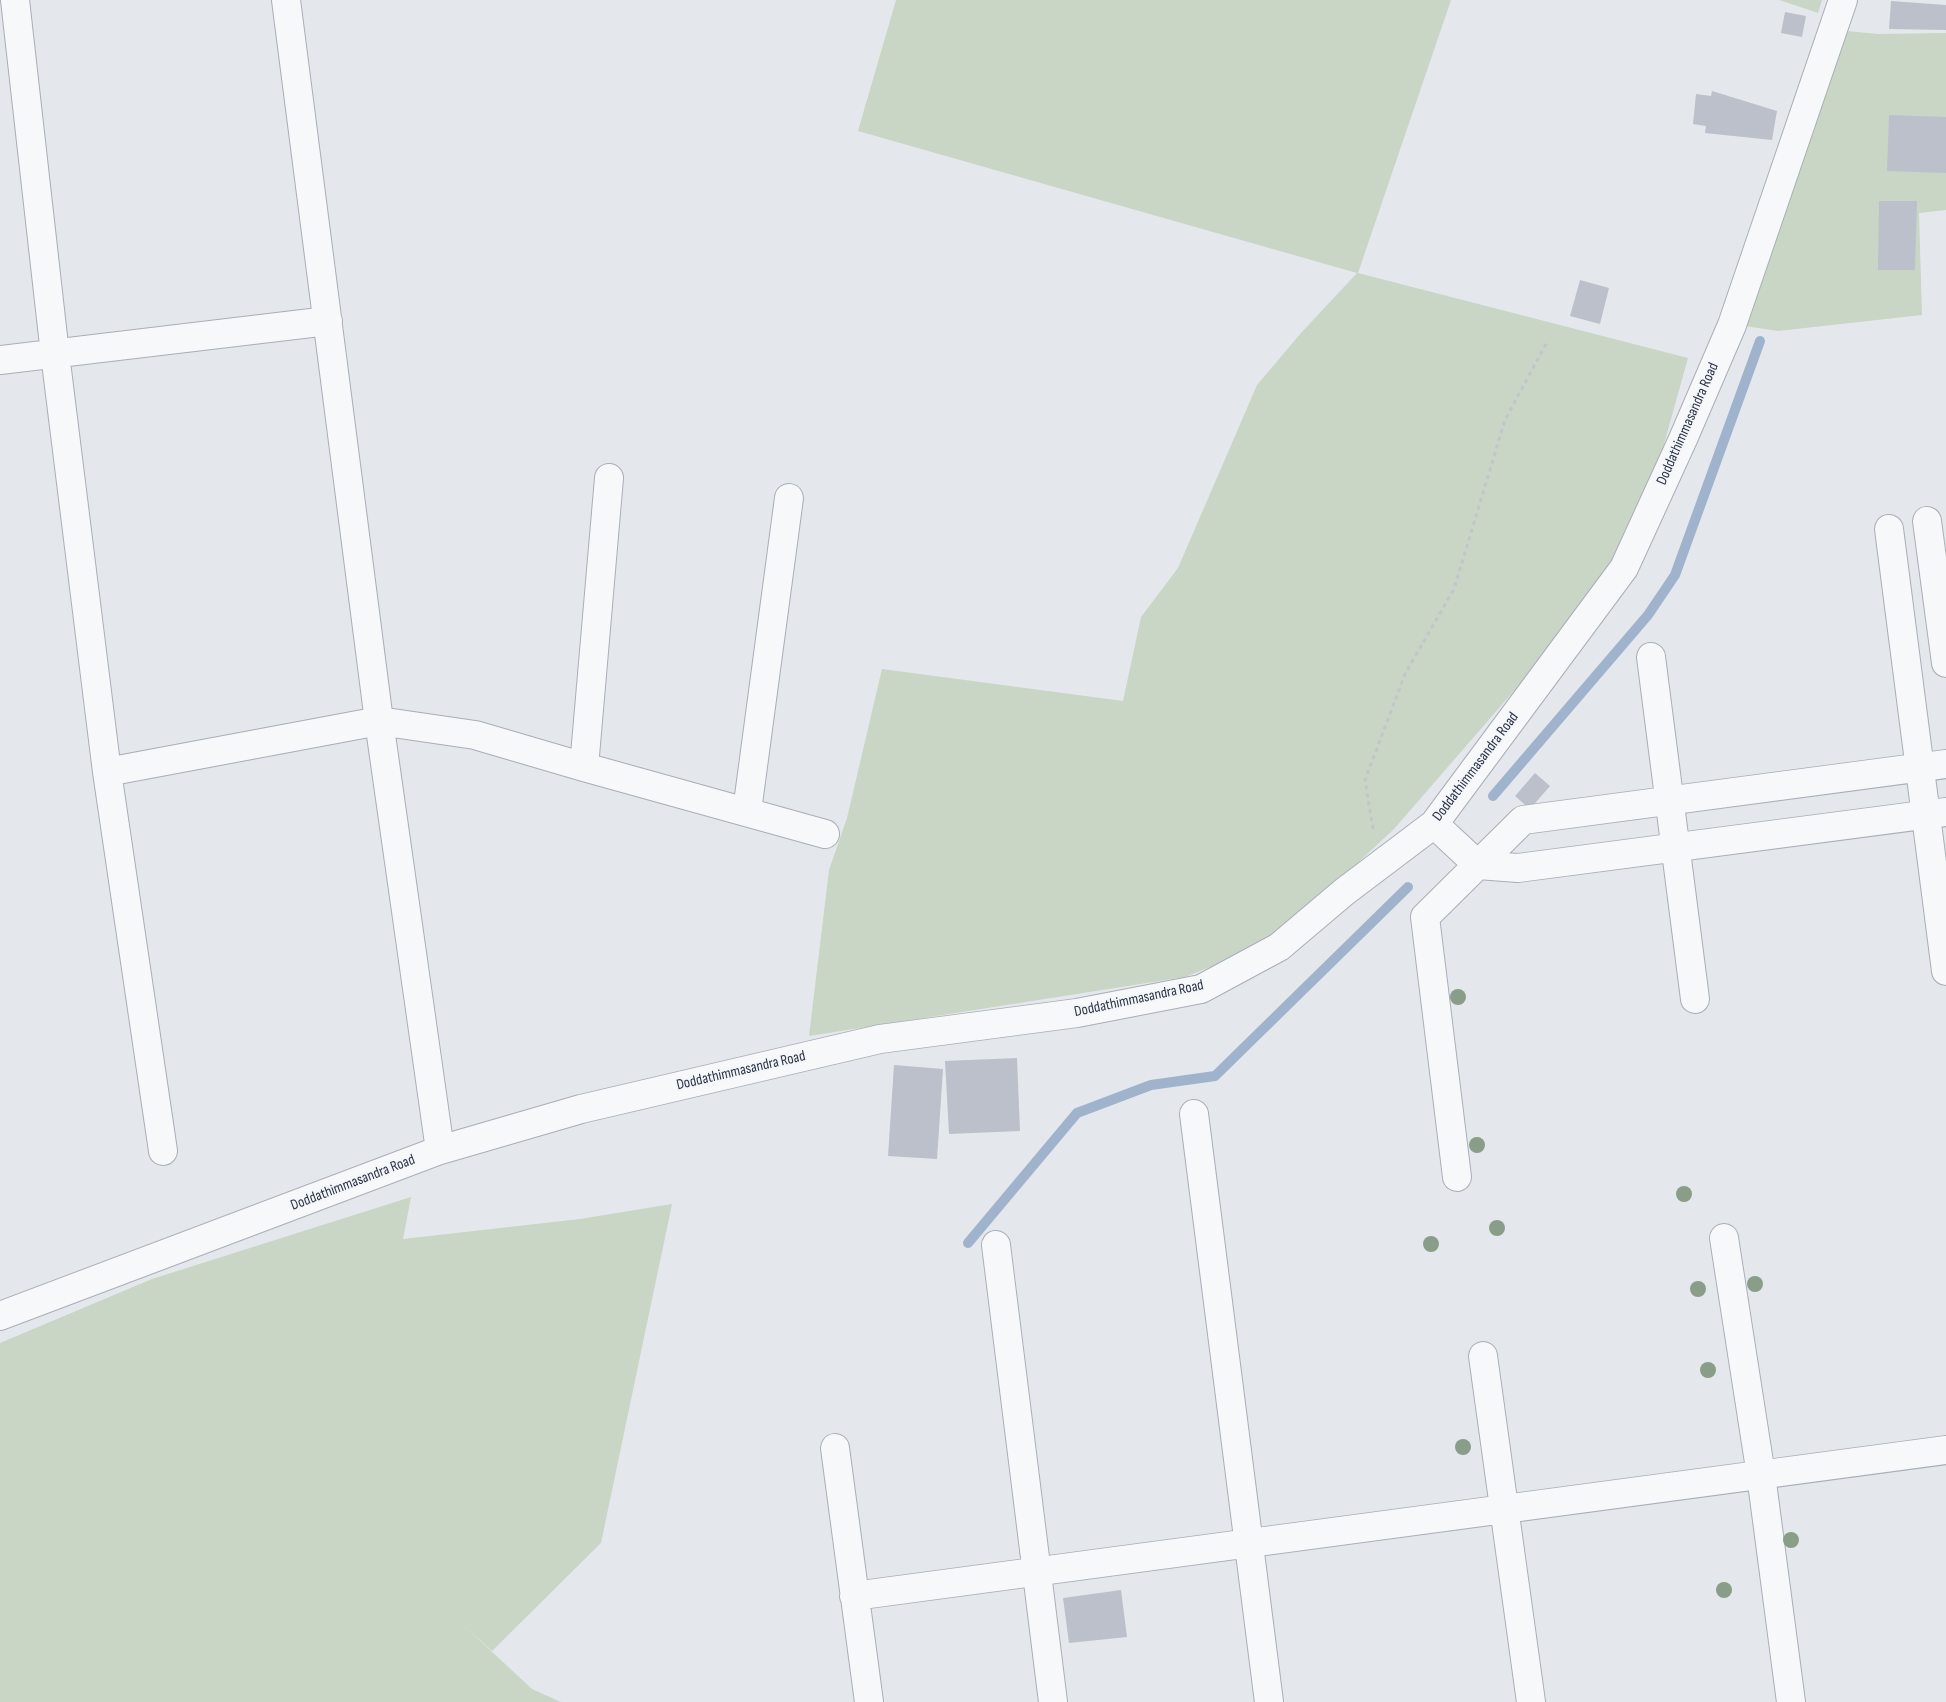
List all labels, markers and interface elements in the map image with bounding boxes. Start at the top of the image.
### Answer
street label: Doddathimmasandra Road [1653,360,1723,488]
street label: Doddathimmasandra Road [1429,709,1523,825]
street label: Doddathimmasandra Road [1073,977,1205,1021]
street label: Doddathimmasandra Road [675,1047,807,1095]
street label: Doddathimmasandra Road [288,1151,418,1215]

